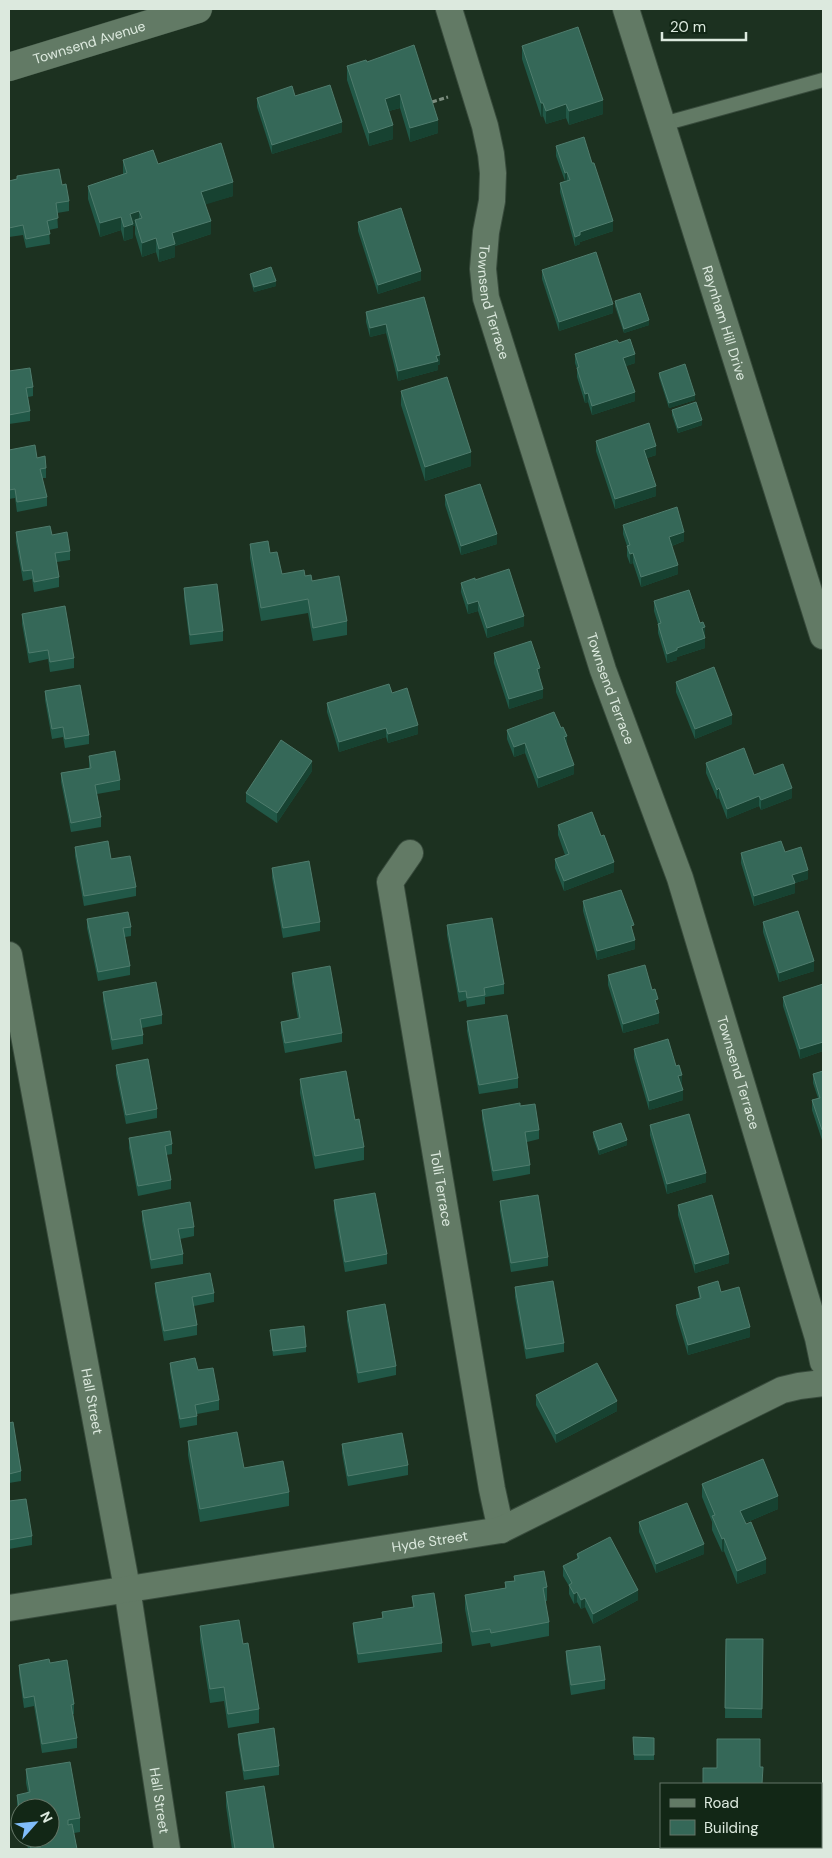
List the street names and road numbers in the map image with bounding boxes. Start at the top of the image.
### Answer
street label: Townsend Avenue [31,17,148,68]
street label: Townsend Terrace [474,244,514,362]
street label: Raynham Hill Drive [698,263,751,383]
street label: Townsend Terrace [583,630,639,747]
street label: Townsend Terrace [713,1014,764,1132]
street label: Tolli Terrace [426,1149,457,1228]
street label: Hall Street [77,1367,107,1436]
street label: Hyde Street [390,1526,469,1556]
street label: Hall Street [146,1766,174,1835]

